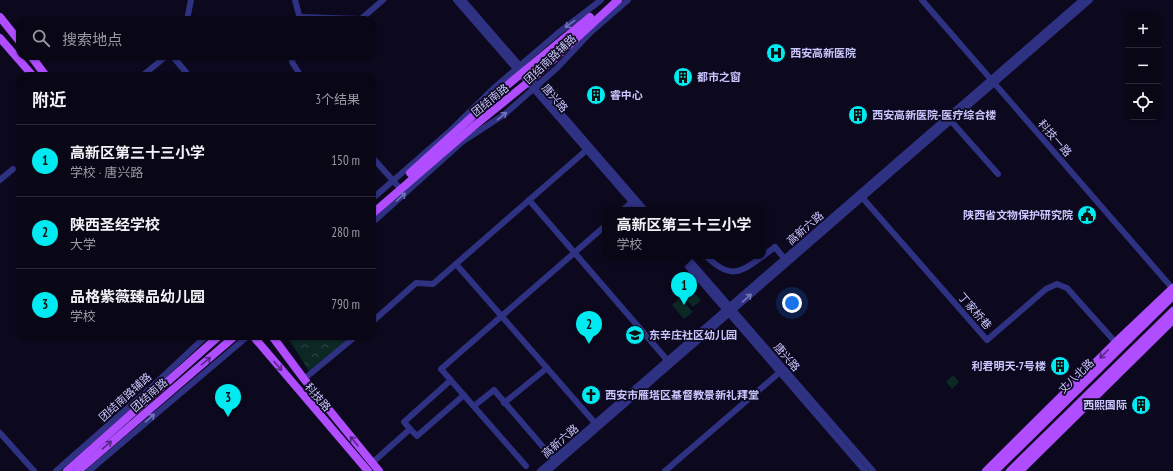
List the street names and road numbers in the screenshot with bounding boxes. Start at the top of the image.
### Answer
street label: 团结南路辅路 [521,31,579,87]
street label: 团结南路 [468,81,512,119]
street label: 唐兴路 [539,81,571,115]
street label: 科技一路 [1035,117,1075,159]
street label: 高新六路 [784,208,826,248]
street label: 丁家桥巷 [955,290,995,332]
street label: 唐兴路 [771,340,803,374]
street label: 丈八北路 [1055,356,1097,396]
street label: 团结南路辅路 [96,370,154,424]
street label: 团结南路 [128,375,170,415]
street label: 科技路 [302,380,334,414]
street label: 高新六路 [539,421,581,461]

